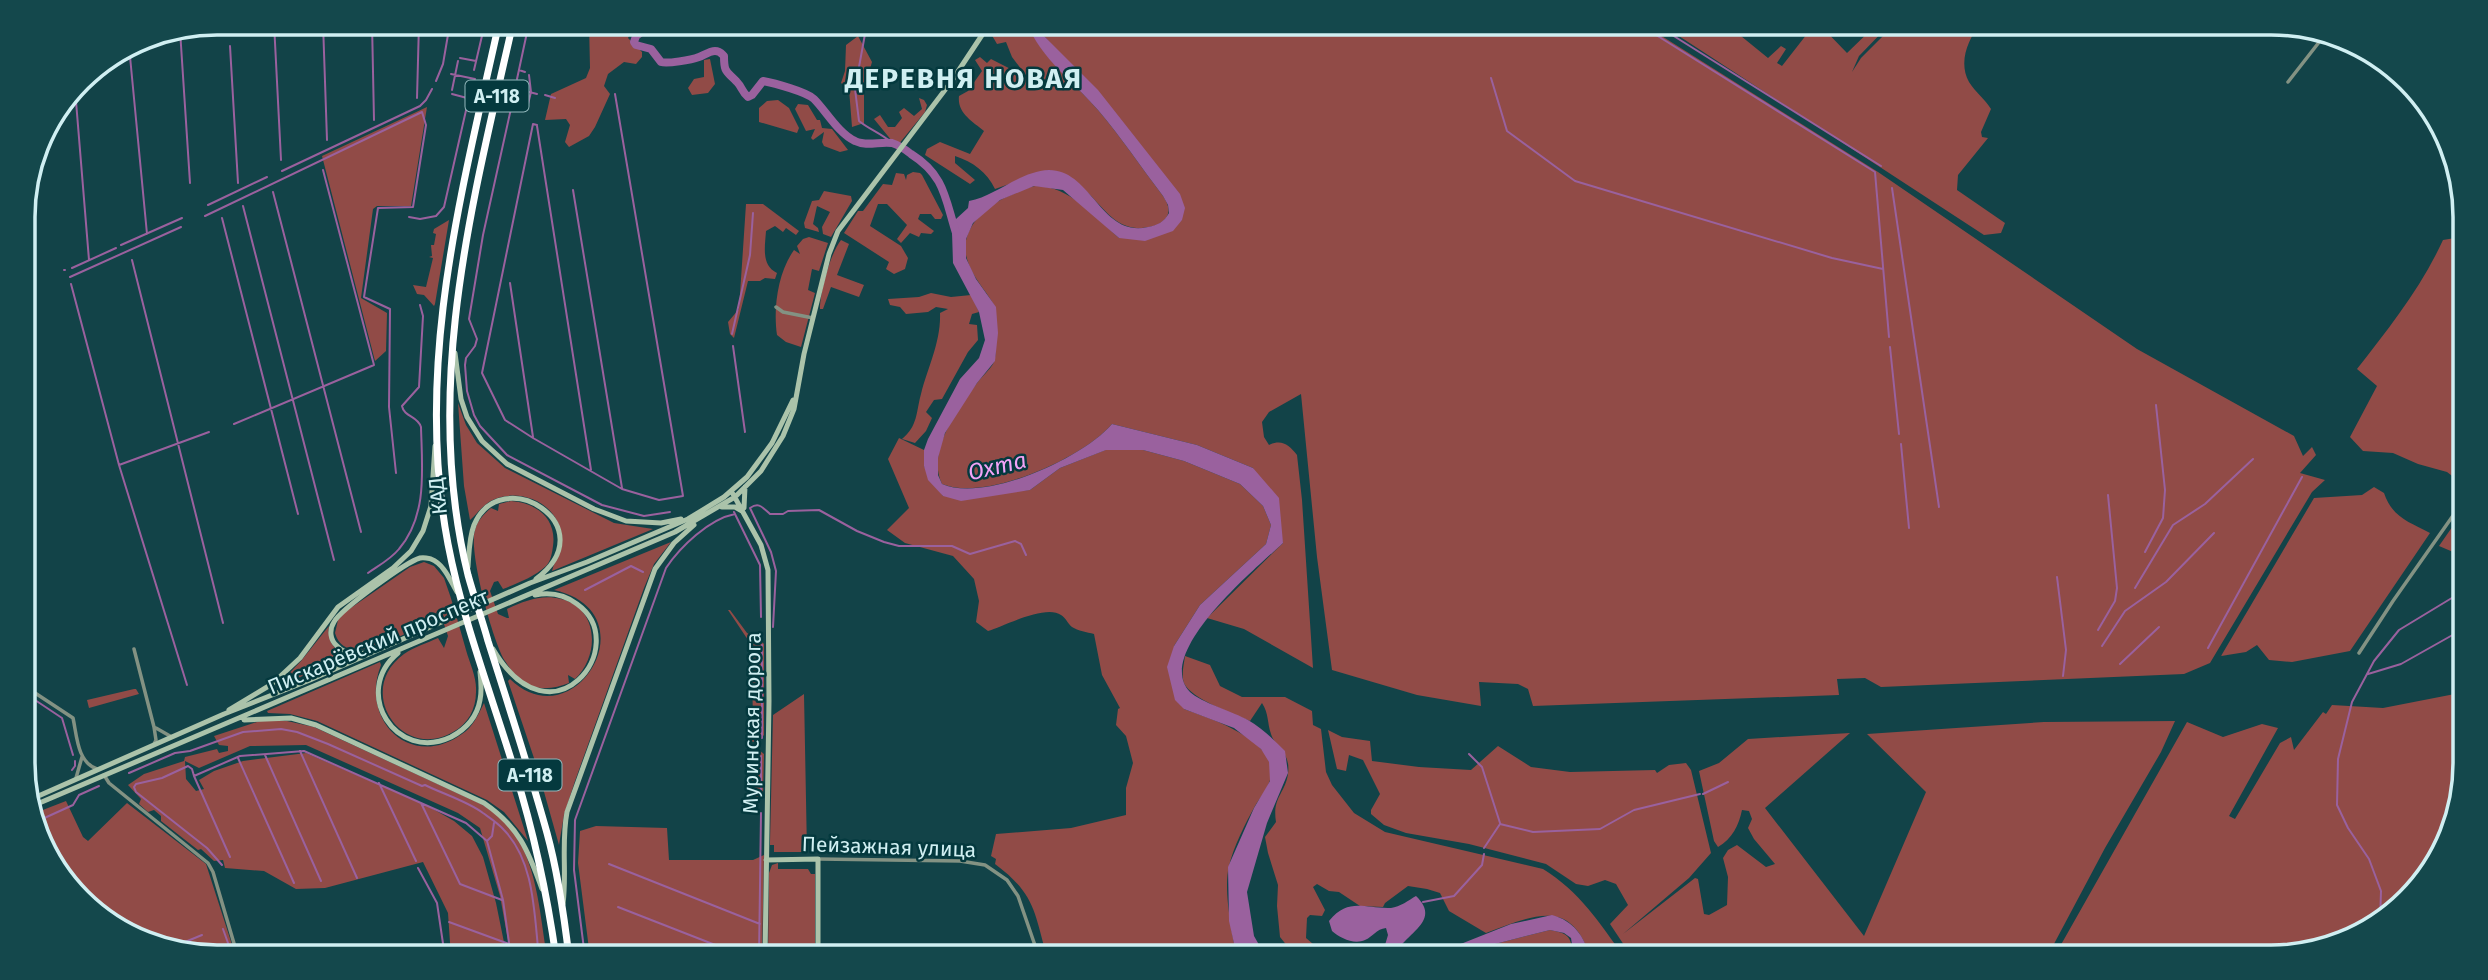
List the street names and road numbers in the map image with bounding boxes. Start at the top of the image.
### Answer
road number: А-118 [466,80,528,111]
street label: КАД [423,476,453,516]
street label: Пискарёвский проспект [264,583,493,700]
street label: Муринская дорога [737,632,767,814]
road number: А-118 [498,760,562,790]
street label: Пейзажная улица [801,831,977,863]

